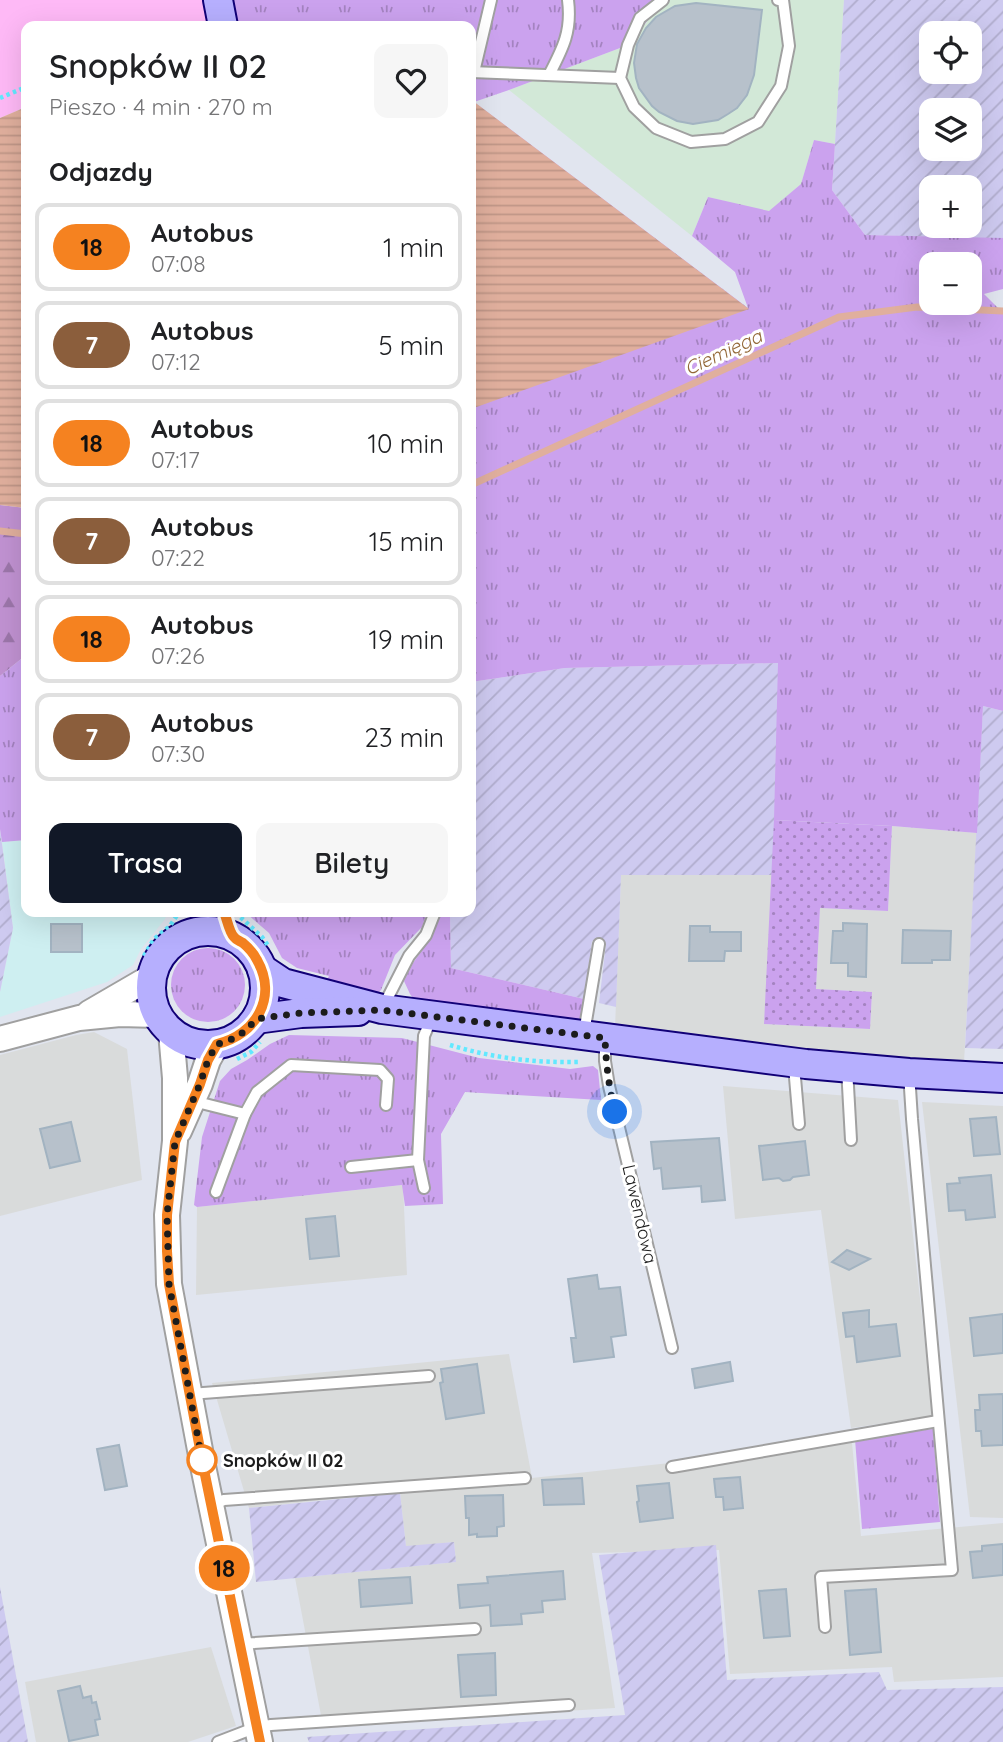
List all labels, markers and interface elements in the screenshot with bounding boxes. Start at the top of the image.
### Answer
map controls [919,21,982,315]
button: locate [919,21,982,84]
button: heart [374,44,448,118]
text: Snopków II 02 [49,45,267,86]
text: Pieszo · 4 min · 270 m [49,92,273,121]
button: layers [919,98,982,161]
text: Odjazdy [49,155,153,188]
button: + [919,175,982,238]
text: Autobus [151,216,253,249]
text: 1 min [383,231,444,264]
text: 18 [80,232,103,262]
text: 07:08 [151,249,206,278]
button: − [919,252,982,315]
text: Autobus [151,314,253,347]
water label: Ciemięga [681,323,767,380]
text: 5 min [378,329,444,362]
text: 7 [85,330,98,360]
text: 07:12 [151,347,201,376]
text: Autobus [151,412,253,445]
text: 10 min [368,427,444,460]
text: 18 [80,428,103,458]
text: 07:17 [151,445,200,474]
text: Autobus [151,510,253,543]
text: 15 min [369,525,444,558]
text: 7 [85,526,98,556]
text: 07:22 [151,543,205,572]
text: Autobus [151,608,253,641]
text: 19 min [368,623,444,656]
text: 18 [80,624,103,654]
text: 07:26 [151,641,205,670]
text: Autobus [151,706,253,739]
text: 23 min [365,721,444,754]
text: 7 [85,722,98,752]
text: 07:30 [151,739,205,768]
button: Trasa [49,823,242,903]
button: Bilety [256,823,448,903]
your location [597,1094,632,1129]
street label: Lawendowa [617,1162,663,1266]
marker: Snopków II 02 [187,1445,217,1475]
place label: Snopków II 02 [223,1449,344,1472]
line badge: 18 [192,1545,256,1591]
text: 18 [213,1553,235,1583]

